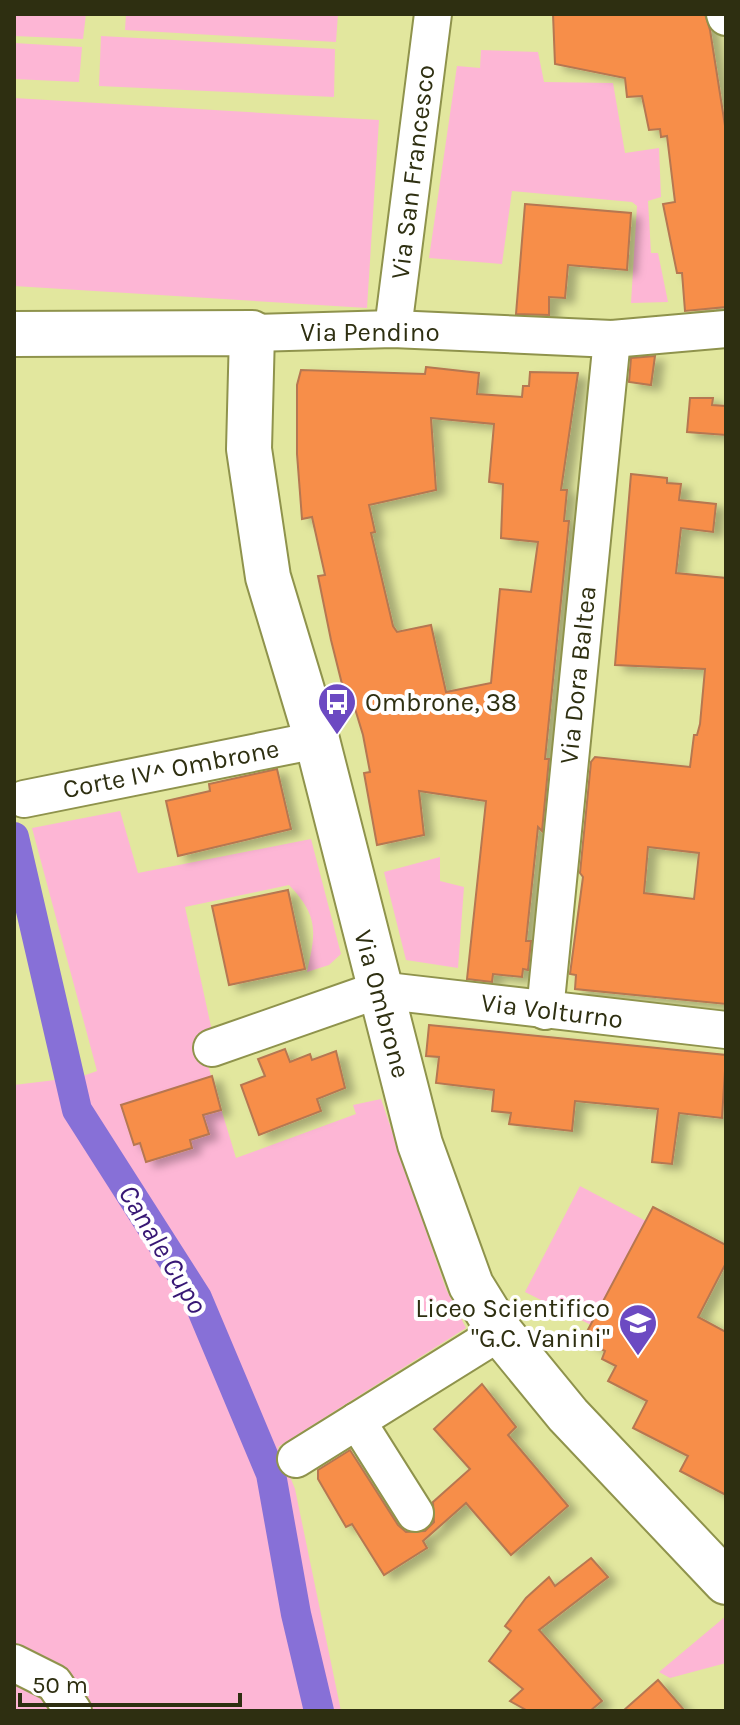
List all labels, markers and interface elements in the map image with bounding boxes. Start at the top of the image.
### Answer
street label: Via San Francesco [384,63,442,281]
street label: Via Pendino [300,317,440,348]
street label: Via Dora Baltea [553,584,603,766]
bus stop icon: Ombrone, 38 [316,681,358,736]
place label: Ombrone, 38 [365,687,517,718]
street label: Corte IV^ Ombrone [60,733,282,805]
street label: Via Ombrone [347,927,417,1081]
street label: Via Volturno [479,987,625,1035]
water label: Canale Cupo [112,1179,214,1320]
place label: Liceo Scientifico "G.C. Vanini" [415,1293,610,1354]
school or university icon: Liceo Scientifico "G.C. Vanini" [617,1302,659,1357]
scale bar [20,1657,240,1707]
text: 50 m [32,1671,88,1699]

